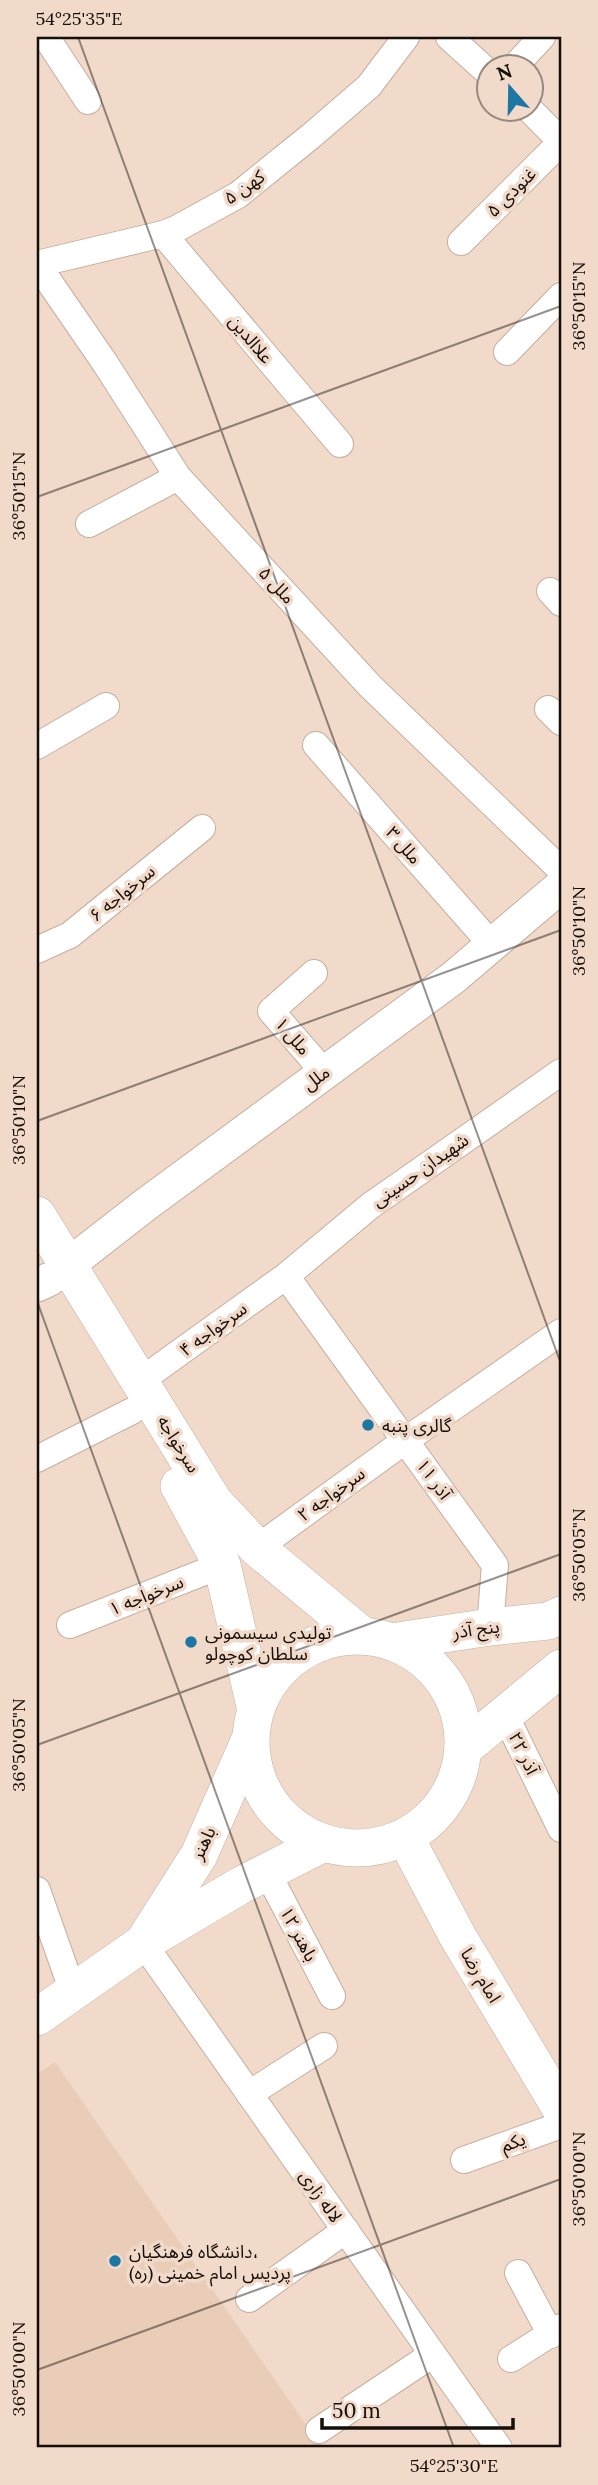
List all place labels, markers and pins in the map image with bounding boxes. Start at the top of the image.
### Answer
place label: گالری پنبه [382,1414,452,1437]
marker: گالری پنبه [360,1417,376,1433]
place label: تولیدی سیسمونی سلطان کوچولو [205,1621,331,1665]
marker: تولیدی سیسمونی سلطان کوچولو [183,1634,199,1650]
place label: دانشگاه فرهنگیان، پردیس امام خمینی (ره) [129,2240,291,2287]
marker: دانشگاه فرهنگیان، پردیس امام خمینی (ره) [107,2253,123,2269]

